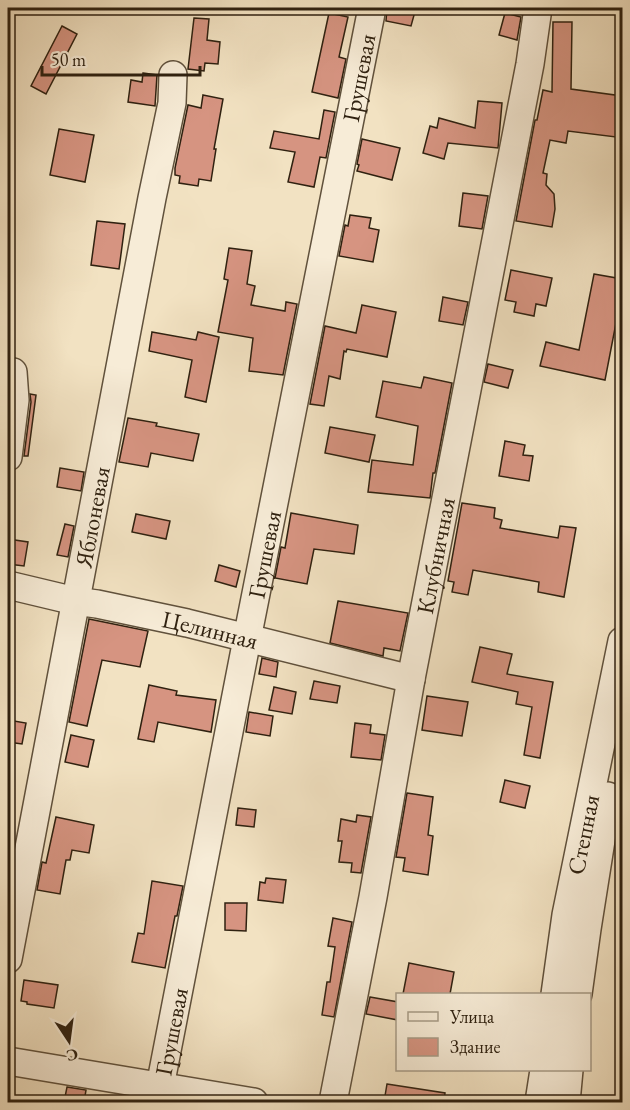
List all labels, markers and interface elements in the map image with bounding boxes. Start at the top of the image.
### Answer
street label: Грушевая [334,31,382,124]
scale bar [42,39,200,77]
text: 50 m [51,48,86,71]
street label: Яблоневая [67,463,116,571]
street label: Клубничная [408,494,461,616]
street label: Грушевая [240,507,288,601]
street label: Целинная [159,603,262,656]
street label: Степная [559,791,606,877]
street label: Грушевая [147,984,194,1078]
legend [396,993,591,1071]
text: Улица [449,1005,495,1028]
north arrow [39,1011,99,1071]
text: Здание [450,1035,500,1058]
text: С [64,1044,80,1067]

